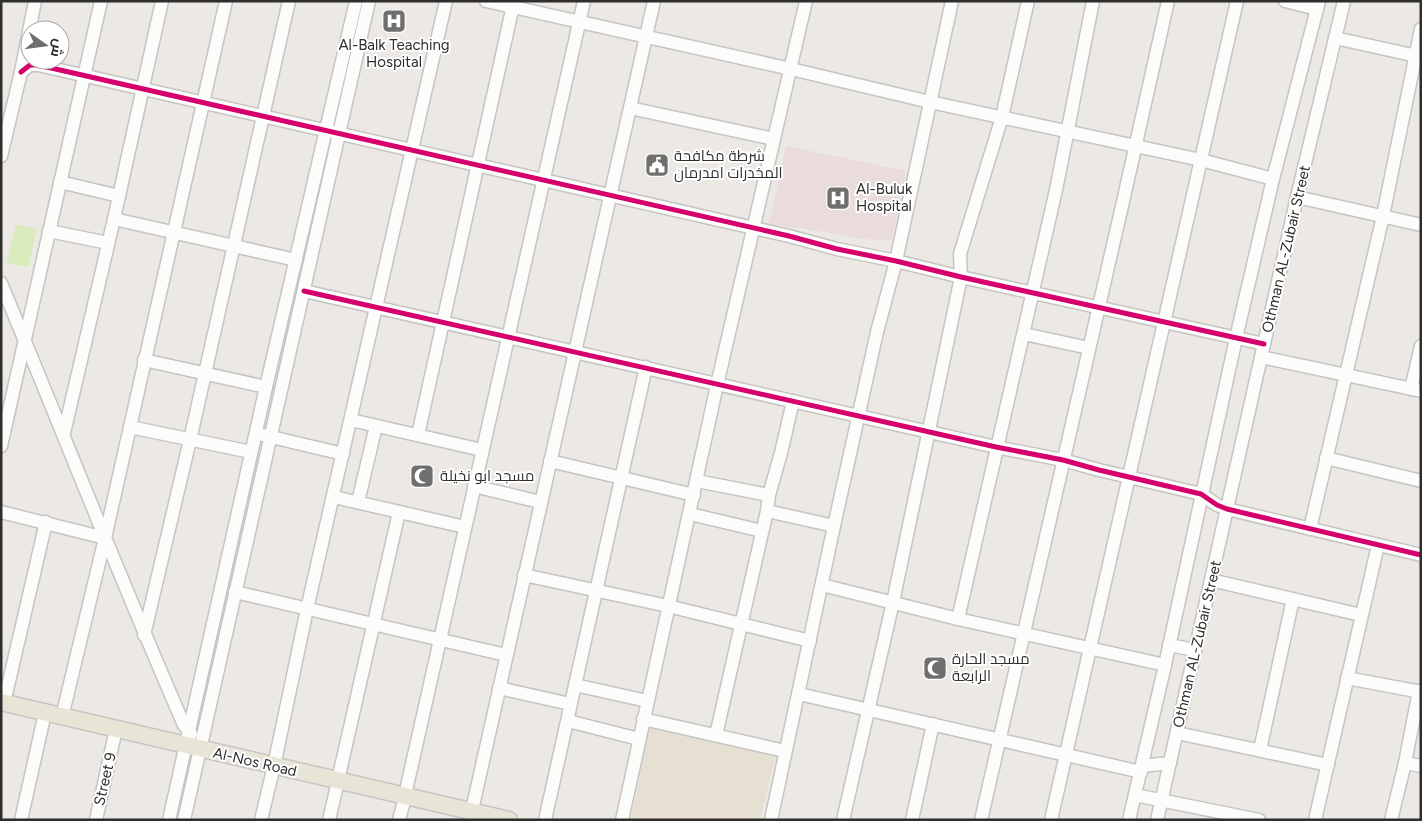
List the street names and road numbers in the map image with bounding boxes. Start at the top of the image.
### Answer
street label: Othman AL-Zubair Street [1258,163,1314,334]
street label: Othman AL-Zubair Street [1169,558,1225,729]
street label: Al-Nos Road [211,744,299,780]
street label: Street 9 [90,751,120,807]

